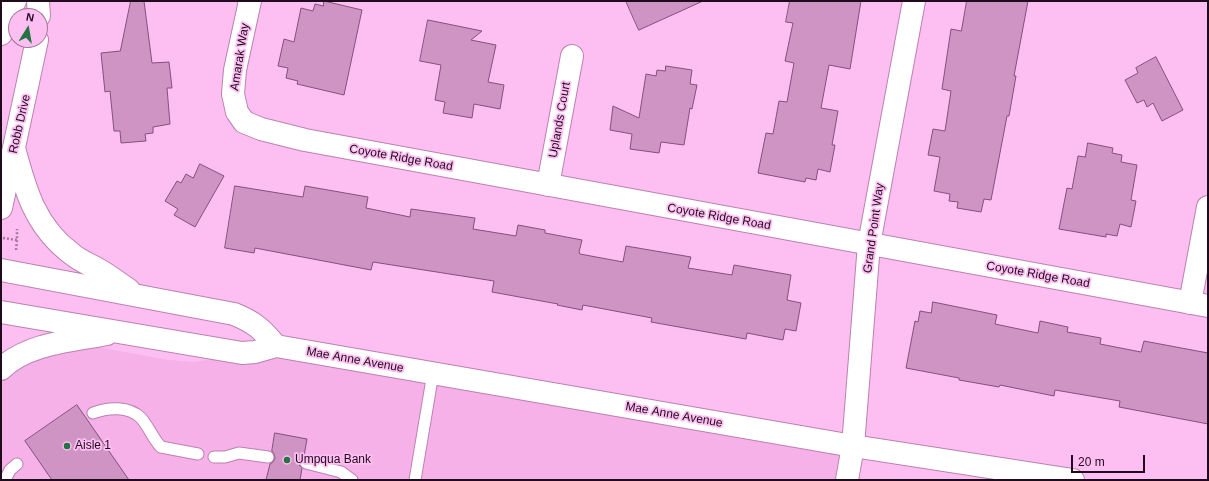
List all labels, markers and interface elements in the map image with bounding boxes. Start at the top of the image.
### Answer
north arrow [8,8,48,48]
text: N [25,11,35,24]
street label: Amarak Way [228,22,252,92]
street label: Uplands Court [546,81,574,159]
street label: Robb Drive [6,93,34,155]
street label: Coyote Ridge Road [348,142,454,174]
street label: Grand Point Way [861,182,887,274]
street label: Coyote Ridge Road [666,201,772,233]
street label: Coyote Ridge Road [985,259,1091,291]
street label: Mae Anne Avenue [305,344,405,376]
street label: Mae Anne Avenue [624,399,724,431]
place label: Aisle 1 [75,439,111,453]
marker: Aisle 1 [62,441,72,451]
scale bar [1073,447,1147,473]
place label: Umpqua Bank [295,453,371,467]
marker: Umpqua Bank [282,455,292,465]
text: 20 m [1078,455,1105,469]

